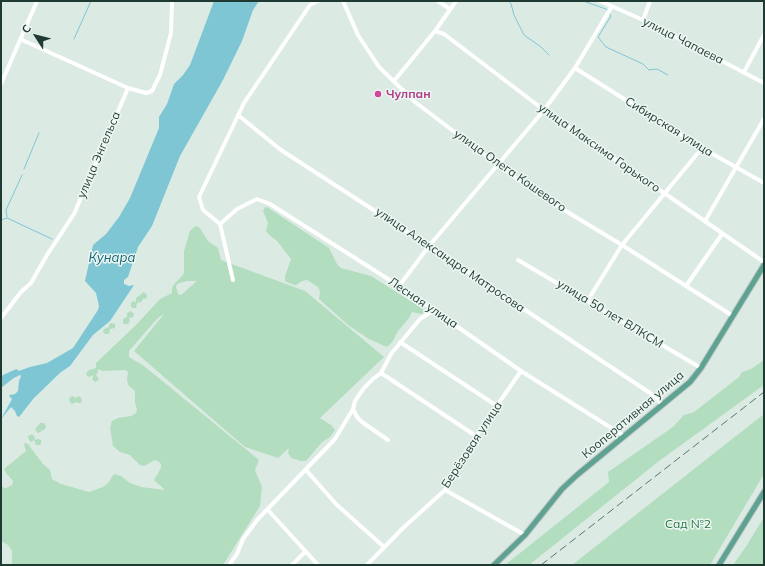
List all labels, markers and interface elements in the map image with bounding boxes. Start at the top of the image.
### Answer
street label: улица Чапаева [640,14,726,68]
north arrow [16,16,56,56]
text: С [18,22,34,36]
place label: Чулпан [386,87,431,101]
marker: Чулпан [373,89,383,99]
street label: Сибирская улица [622,94,716,160]
street label: улица Максима Горького [535,100,663,196]
street label: улица Энгельса [74,110,124,200]
street label: улица Олега Кошевого [451,127,569,215]
street label: улица Александра Матросова [373,205,527,315]
water label: Кунара [89,250,135,266]
street label: Лесная улица [385,274,461,332]
street label: улица 50 лет ВЛКСМ [554,277,666,351]
street label: Кооперативная улица [579,368,687,462]
street label: Берёзовая улица [439,399,505,491]
park label: Сад №2 [665,517,711,531]

